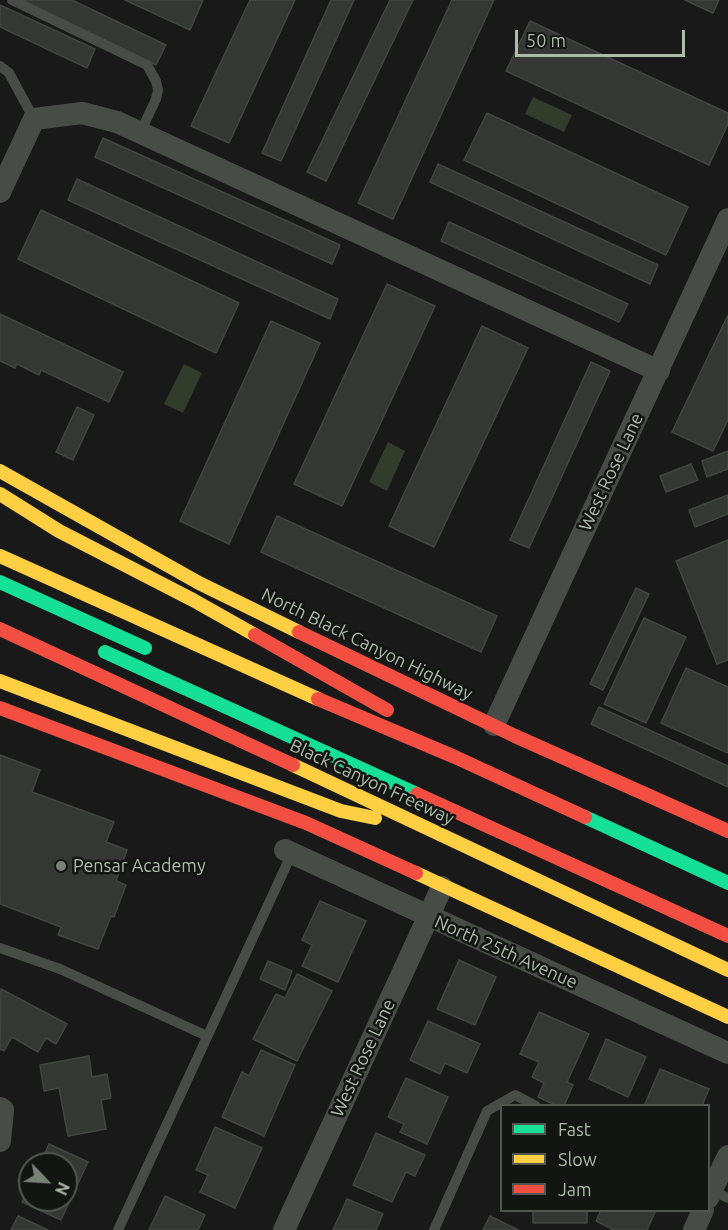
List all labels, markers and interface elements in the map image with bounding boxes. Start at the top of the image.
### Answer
scale bar [518,18,688,56]
text: 50 m [526,30,566,50]
street label: West Rose Lane [574,410,648,534]
street label: North Black Canyon Highway [258,583,476,705]
street label: Black Canyon Freeway [286,734,458,830]
place label: Pensar Academy [73,855,206,877]
marker: Pensar Academy [54,859,68,873]
street label: North 25th Avenue [431,911,581,993]
street label: West Rose Lane [326,996,400,1120]
legend [500,1104,710,1212]
text: Fast [558,1119,591,1139]
text: Slow [558,1149,597,1169]
north arrow [18,1152,78,1212]
text: Jam [558,1179,592,1199]
text: N [52,1180,73,1198]

